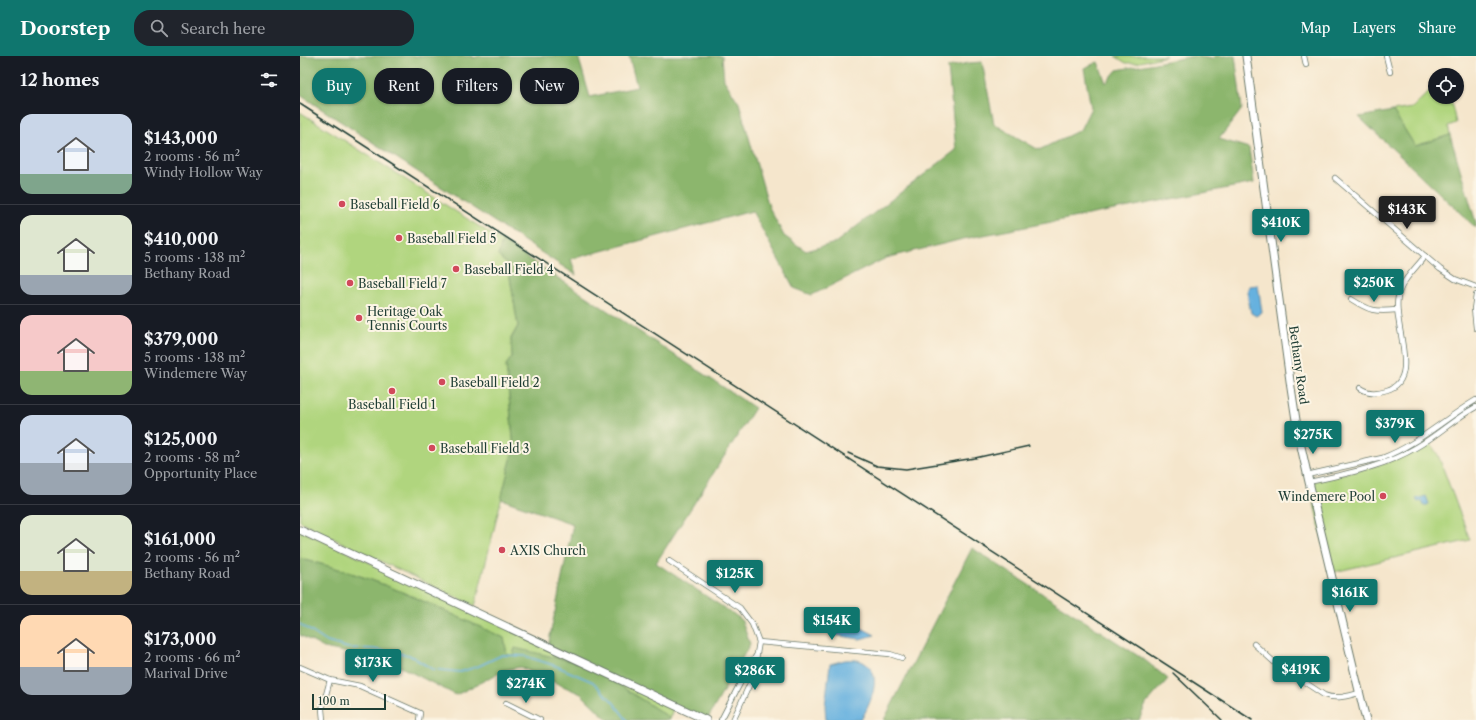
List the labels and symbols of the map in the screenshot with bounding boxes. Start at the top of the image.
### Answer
pin: $143K [1379,196,1435,230]
place label: Baseball Field 6 [350,197,440,212]
marker: Baseball Field 6 [337,199,347,209]
pin: $410K [1253,209,1309,243]
place label: Baseball Field 5 [407,231,496,246]
marker: Baseball Field 5 [394,233,404,243]
place label: Baseball Field 4 [464,262,554,277]
marker: Baseball Field 4 [451,264,461,274]
pin: $250K [1346,269,1402,303]
place label: Baseball Field 7 [358,276,447,291]
marker: Baseball Field 7 [345,278,355,288]
place label: Heritage Oak Tennis Courts [367,304,447,333]
marker: Heritage Oak Tennis Courts [354,313,364,323]
street label: Bethany Road [1286,325,1312,406]
place label: Baseball Field 2 [450,375,540,390]
marker: Baseball Field 2 [437,377,447,387]
marker: Baseball Field 1 [387,386,397,396]
place label: Baseball Field 1 [348,397,436,412]
pin: $379K [1367,410,1423,444]
pin: $275K [1285,421,1341,455]
place label: Baseball Field 3 [440,441,529,456]
marker: Baseball Field 3 [427,443,437,453]
place label: Windemere Pool [1277,489,1375,504]
marker: Windemere Pool [1378,491,1388,501]
place label: AXIS Church [509,543,587,558]
marker: AXIS Church [497,545,507,555]
pin: $125K [707,560,763,594]
pin: $161K [1322,579,1378,613]
pin: $154K [804,607,860,641]
pin: $173K [345,649,401,683]
pin: $419K [1273,656,1329,690]
pin: $286K [727,657,783,691]
pin: $274K [498,670,554,704]
scale bar [312,692,386,711]

